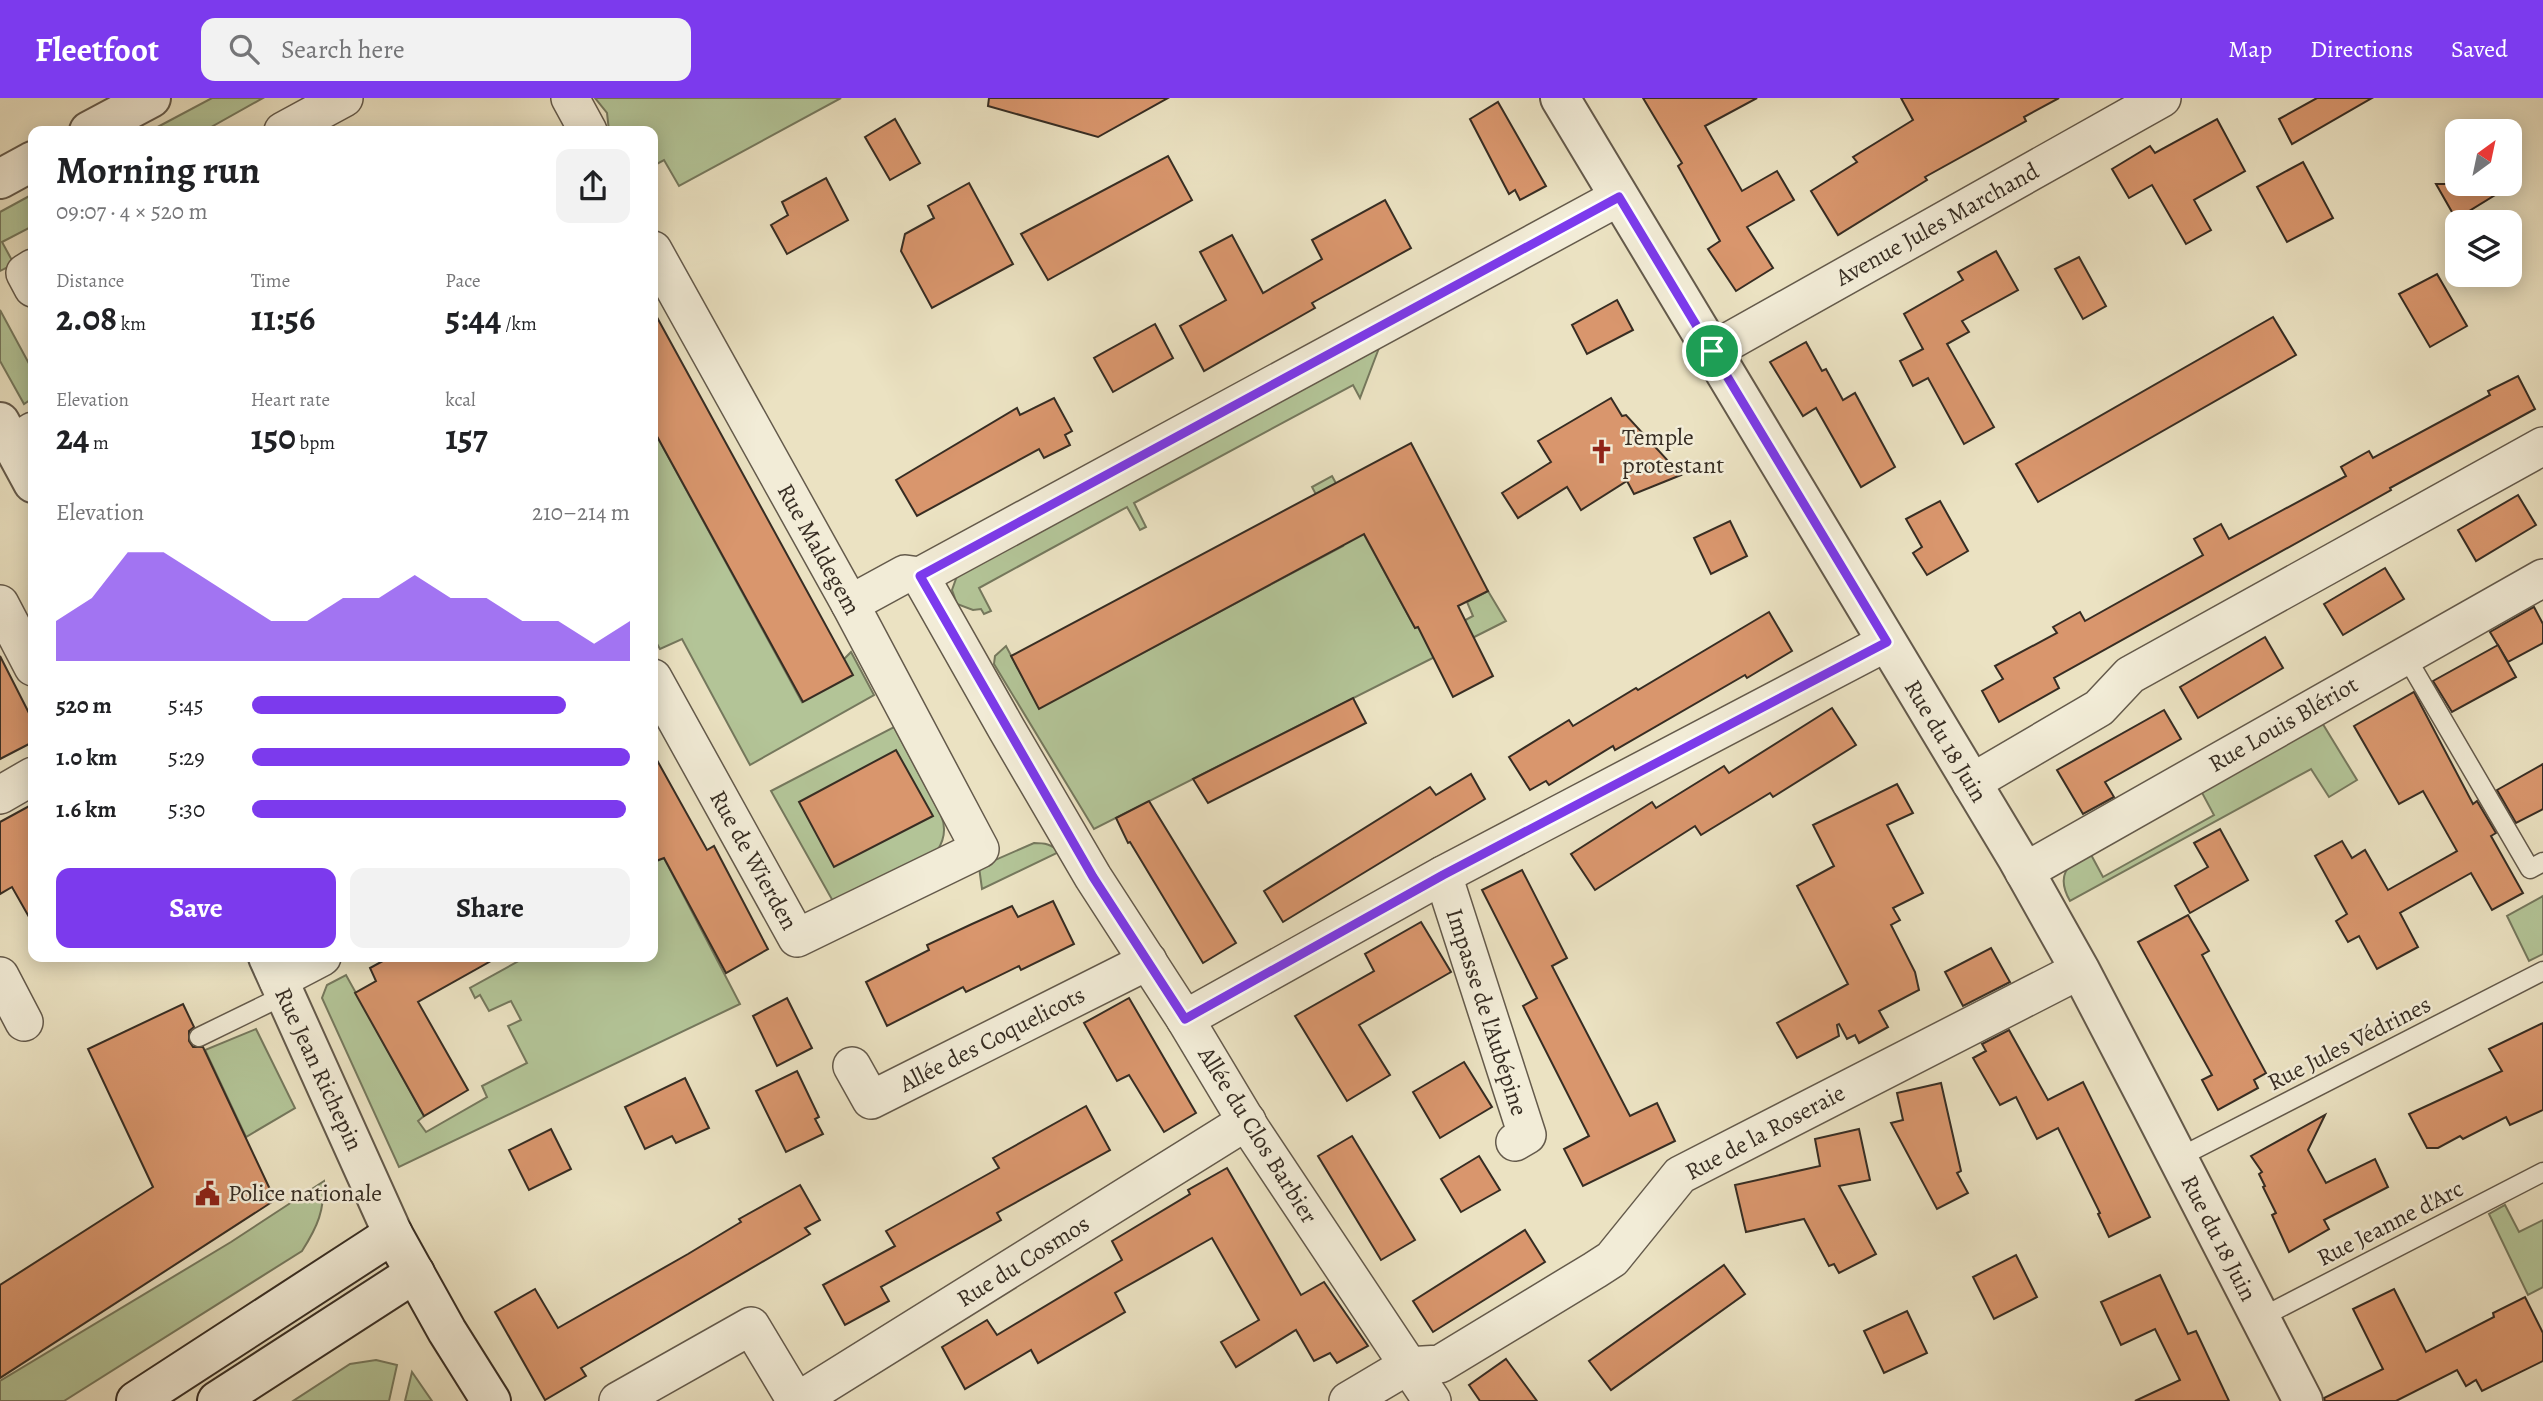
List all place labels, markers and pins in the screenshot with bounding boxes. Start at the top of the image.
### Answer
pin [1682,321,1742,381]
place label: Temple protestant [1622,421,1724,481]
church icon: Temple protestant [1588,437,1616,465]
place label: Police nationale [228,1177,382,1209]
public building icon: Police nationale [194,1179,222,1207]

